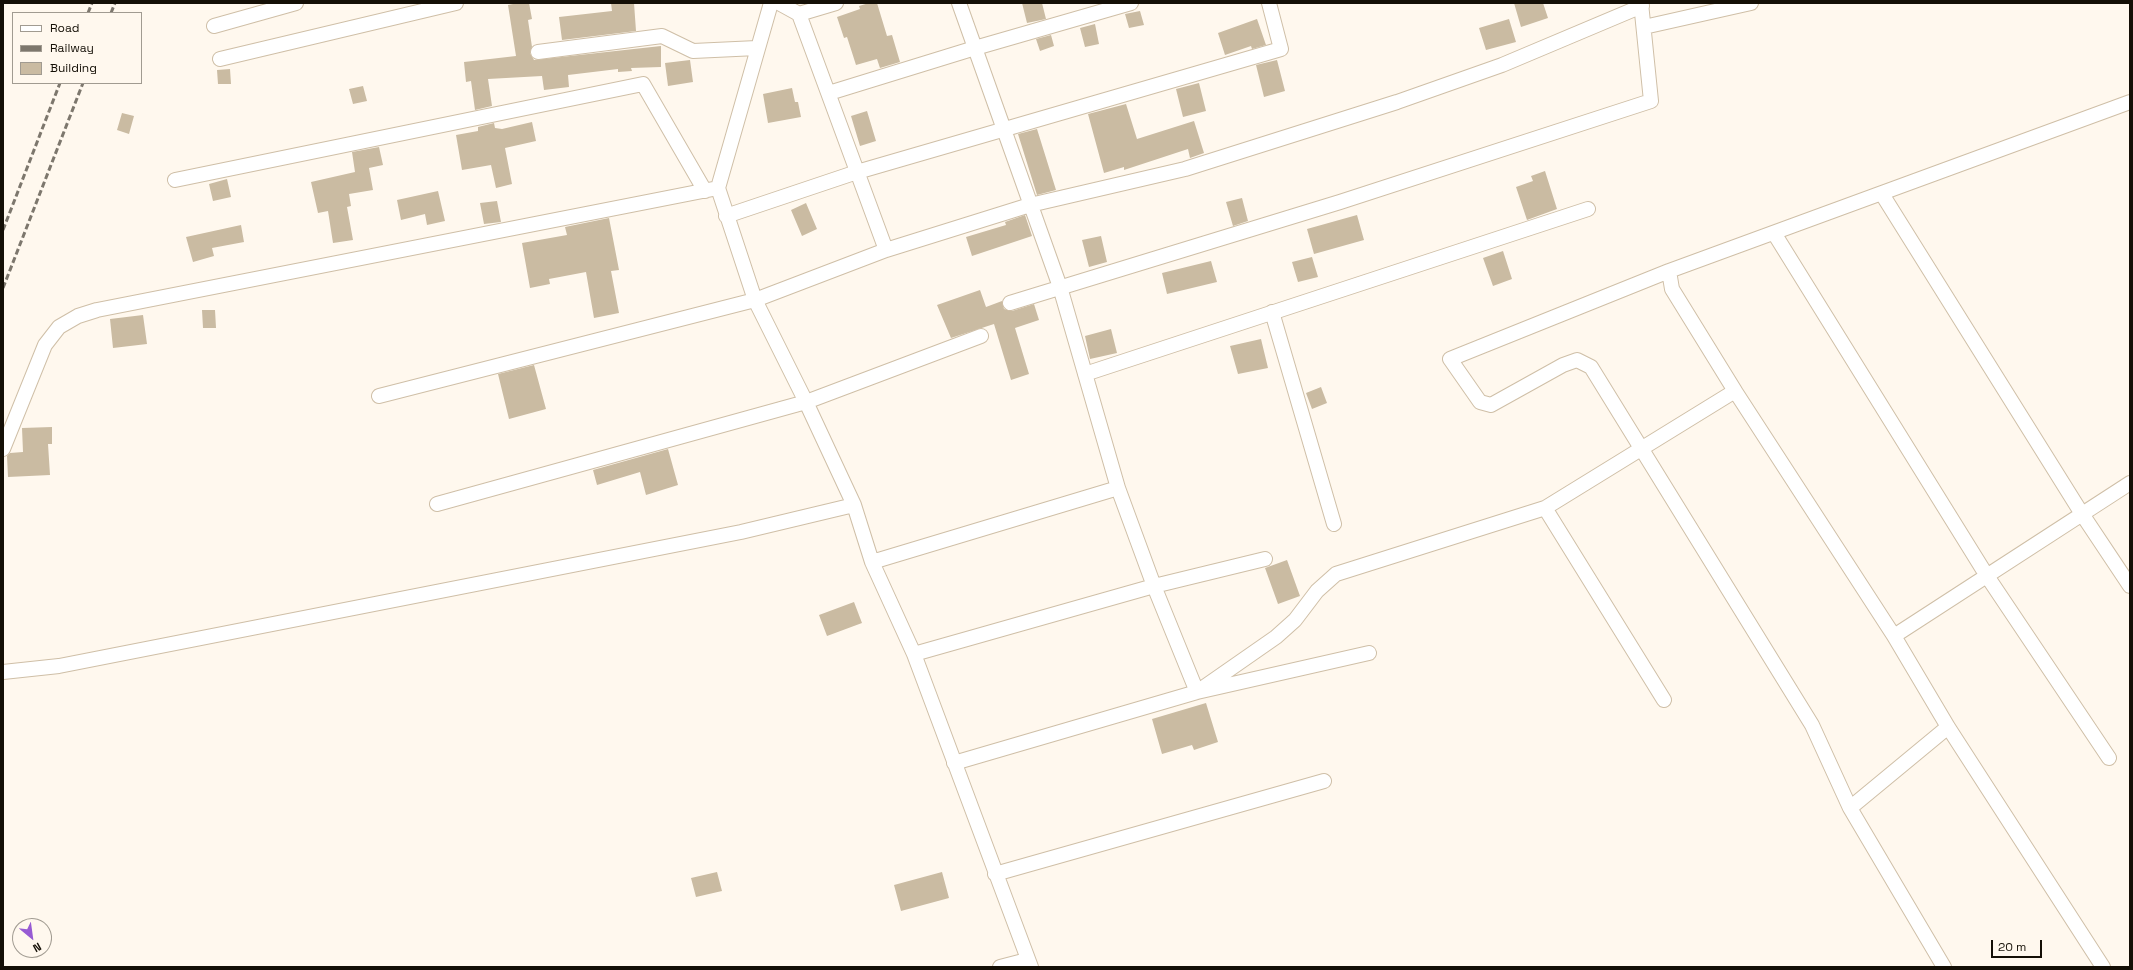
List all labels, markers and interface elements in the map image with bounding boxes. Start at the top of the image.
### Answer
legend [12,12,142,84]
text: Road [50,20,79,36]
text: Railway [50,40,94,56]
text: Building [50,60,97,76]
north arrow [12,918,52,958]
scale bar [1993,932,2044,958]
text: 20 m [1998,939,2026,955]
text: N [31,940,44,956]

